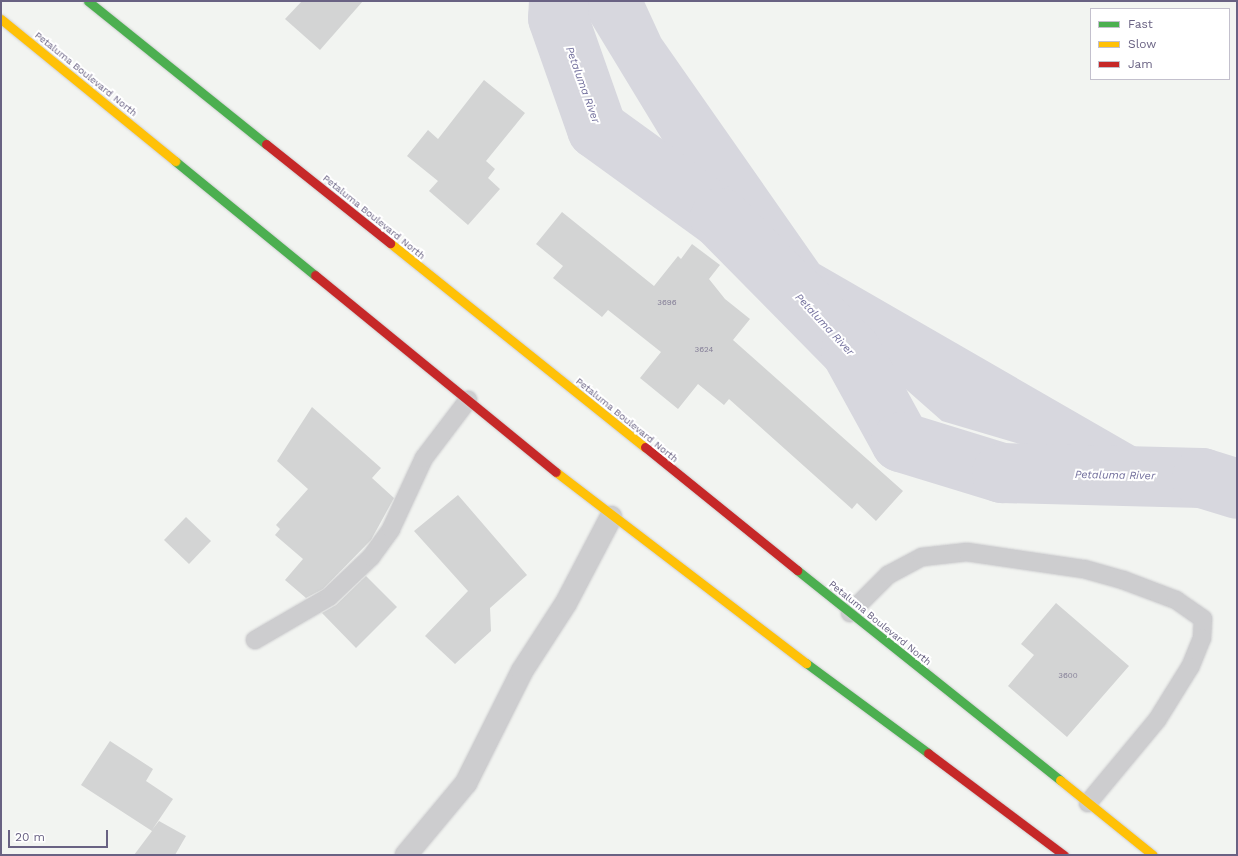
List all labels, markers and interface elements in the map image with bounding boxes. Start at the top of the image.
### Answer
legend [1090,8,1230,80]
text: Fast [1128,17,1153,31]
street label: Petaluma Boulevard North [32,29,140,119]
text: Slow [1128,37,1156,51]
water label: Petaluma River [562,45,602,125]
text: Jam [1128,57,1153,71]
street label: Petaluma Boulevard North [320,172,428,262]
water label: Petaluma River [792,291,856,359]
house number: 3696 [657,298,677,308]
house number: 3624 [695,345,713,355]
street label: Petaluma Boulevard North [573,375,681,465]
water label: Petaluma River [1075,469,1155,483]
street label: Petaluma Boulevard North [826,578,934,668]
house number: 3600 [1058,671,1078,681]
scale bar [10,822,110,848]
text: 20 m [15,830,45,844]

